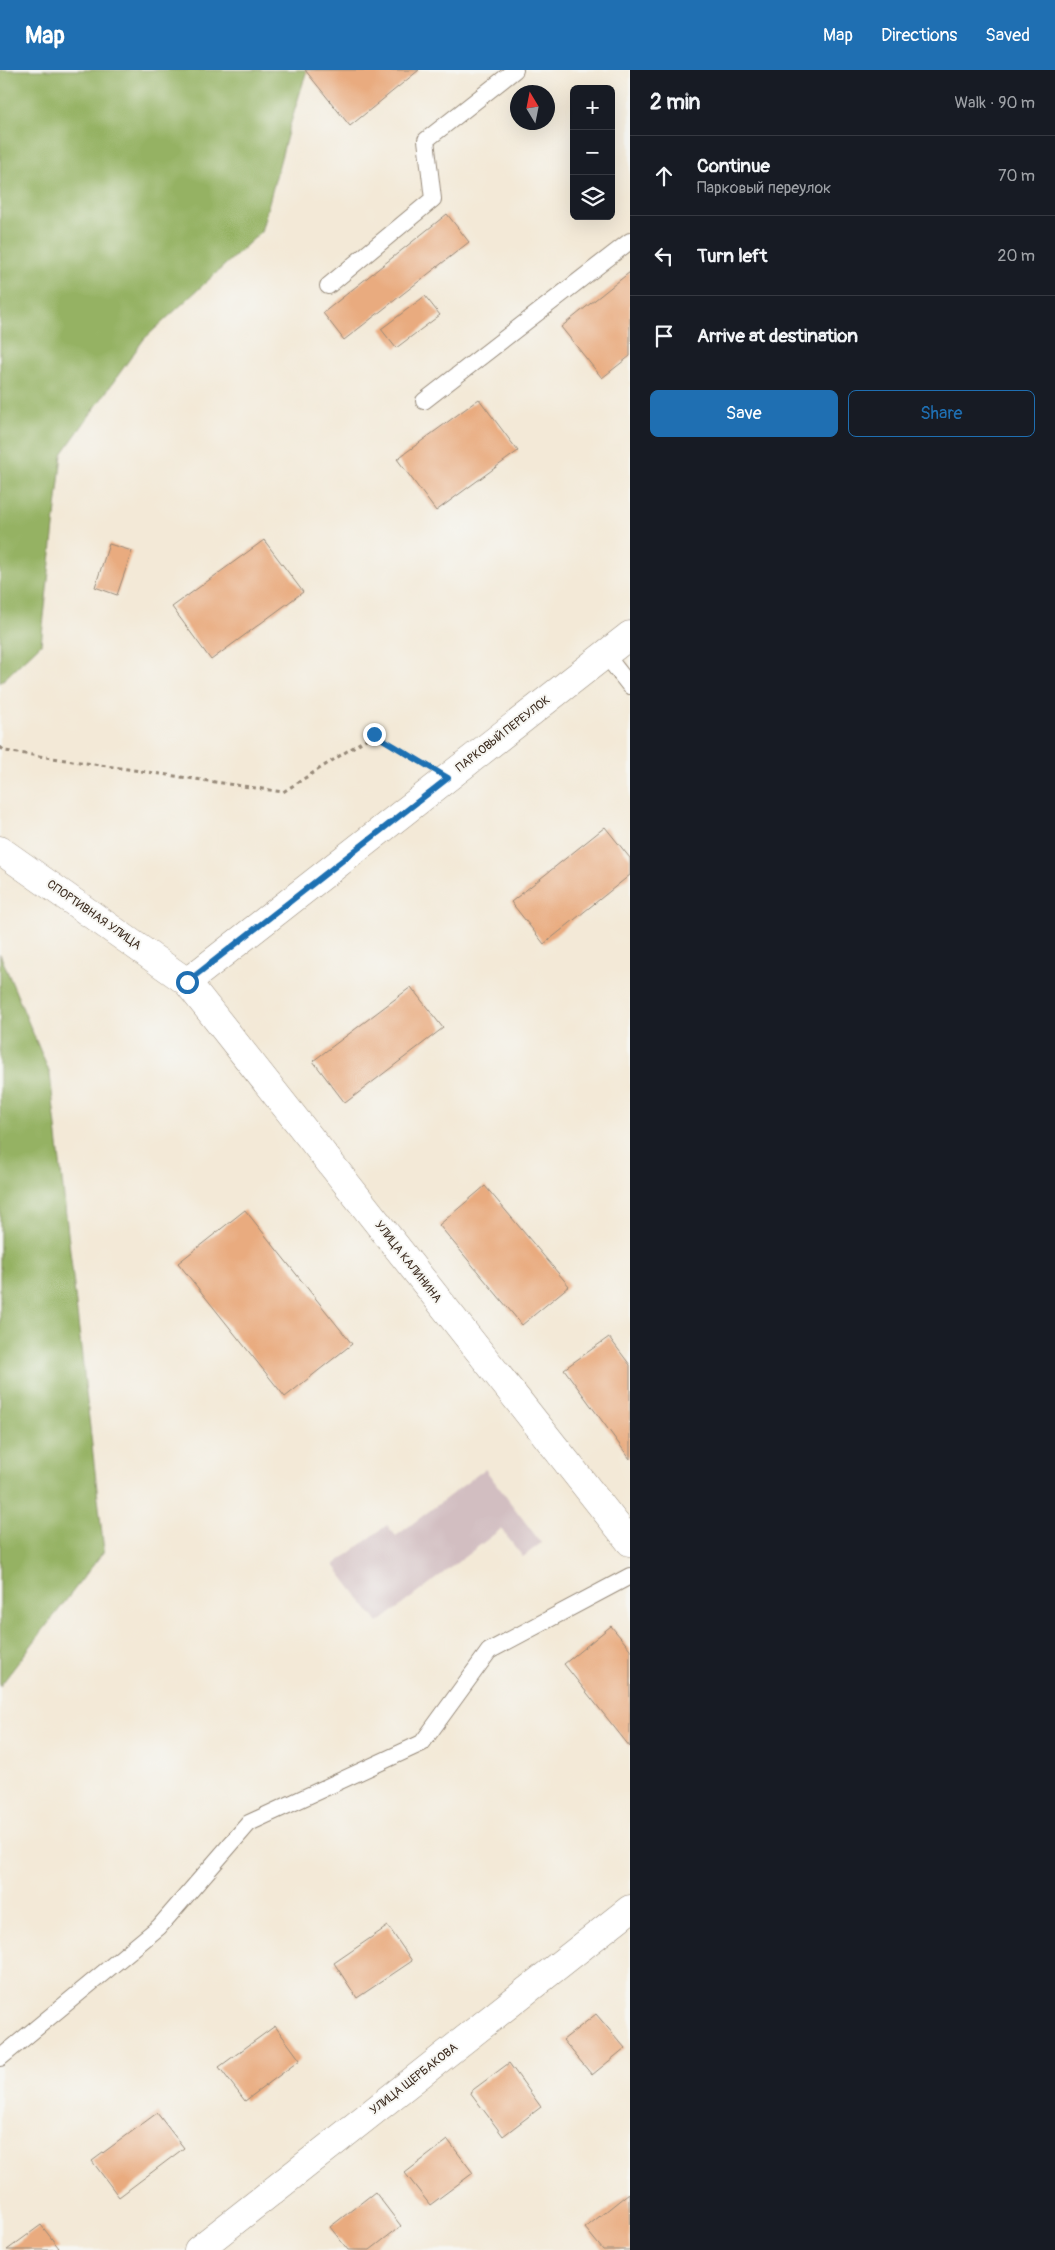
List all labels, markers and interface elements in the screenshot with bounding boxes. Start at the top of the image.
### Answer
text: Map [25,21,65,50]
text: Map [823,24,853,47]
text: Directions [881,24,957,47]
text: Saved [985,24,1030,47]
north arrow [510,85,555,130]
map controls [570,85,615,220]
button: + [570,85,615,130]
text: 2 min [650,89,700,116]
text: Walk · 90 m [954,93,1035,113]
button: − [570,130,615,175]
text: Continue [697,154,770,178]
icon: ahead [650,162,678,190]
text: 70 m [998,166,1035,186]
button: layers [570,175,615,220]
text: Парковый переулок [697,178,831,198]
icon: left [650,242,678,270]
text: Turn left [697,244,767,268]
text: 20 m [997,246,1035,266]
icon: arrive [650,322,678,350]
text: Arrive at destination [697,324,858,348]
button: Save [650,390,838,437]
button: Share [848,390,1035,437]
street label: ПАРКОВЫЙ ПЕРЕУЛОК [453,693,553,775]
route end [363,723,386,746]
street label: СПОРТИВНАЯ УЛИЦА [44,877,144,953]
route start [176,971,199,994]
street label: УЛИЦА КАЛИНИНА [371,1218,445,1306]
street label: УЛИЦА ЩЕРБАКОВА [367,2040,461,2118]

